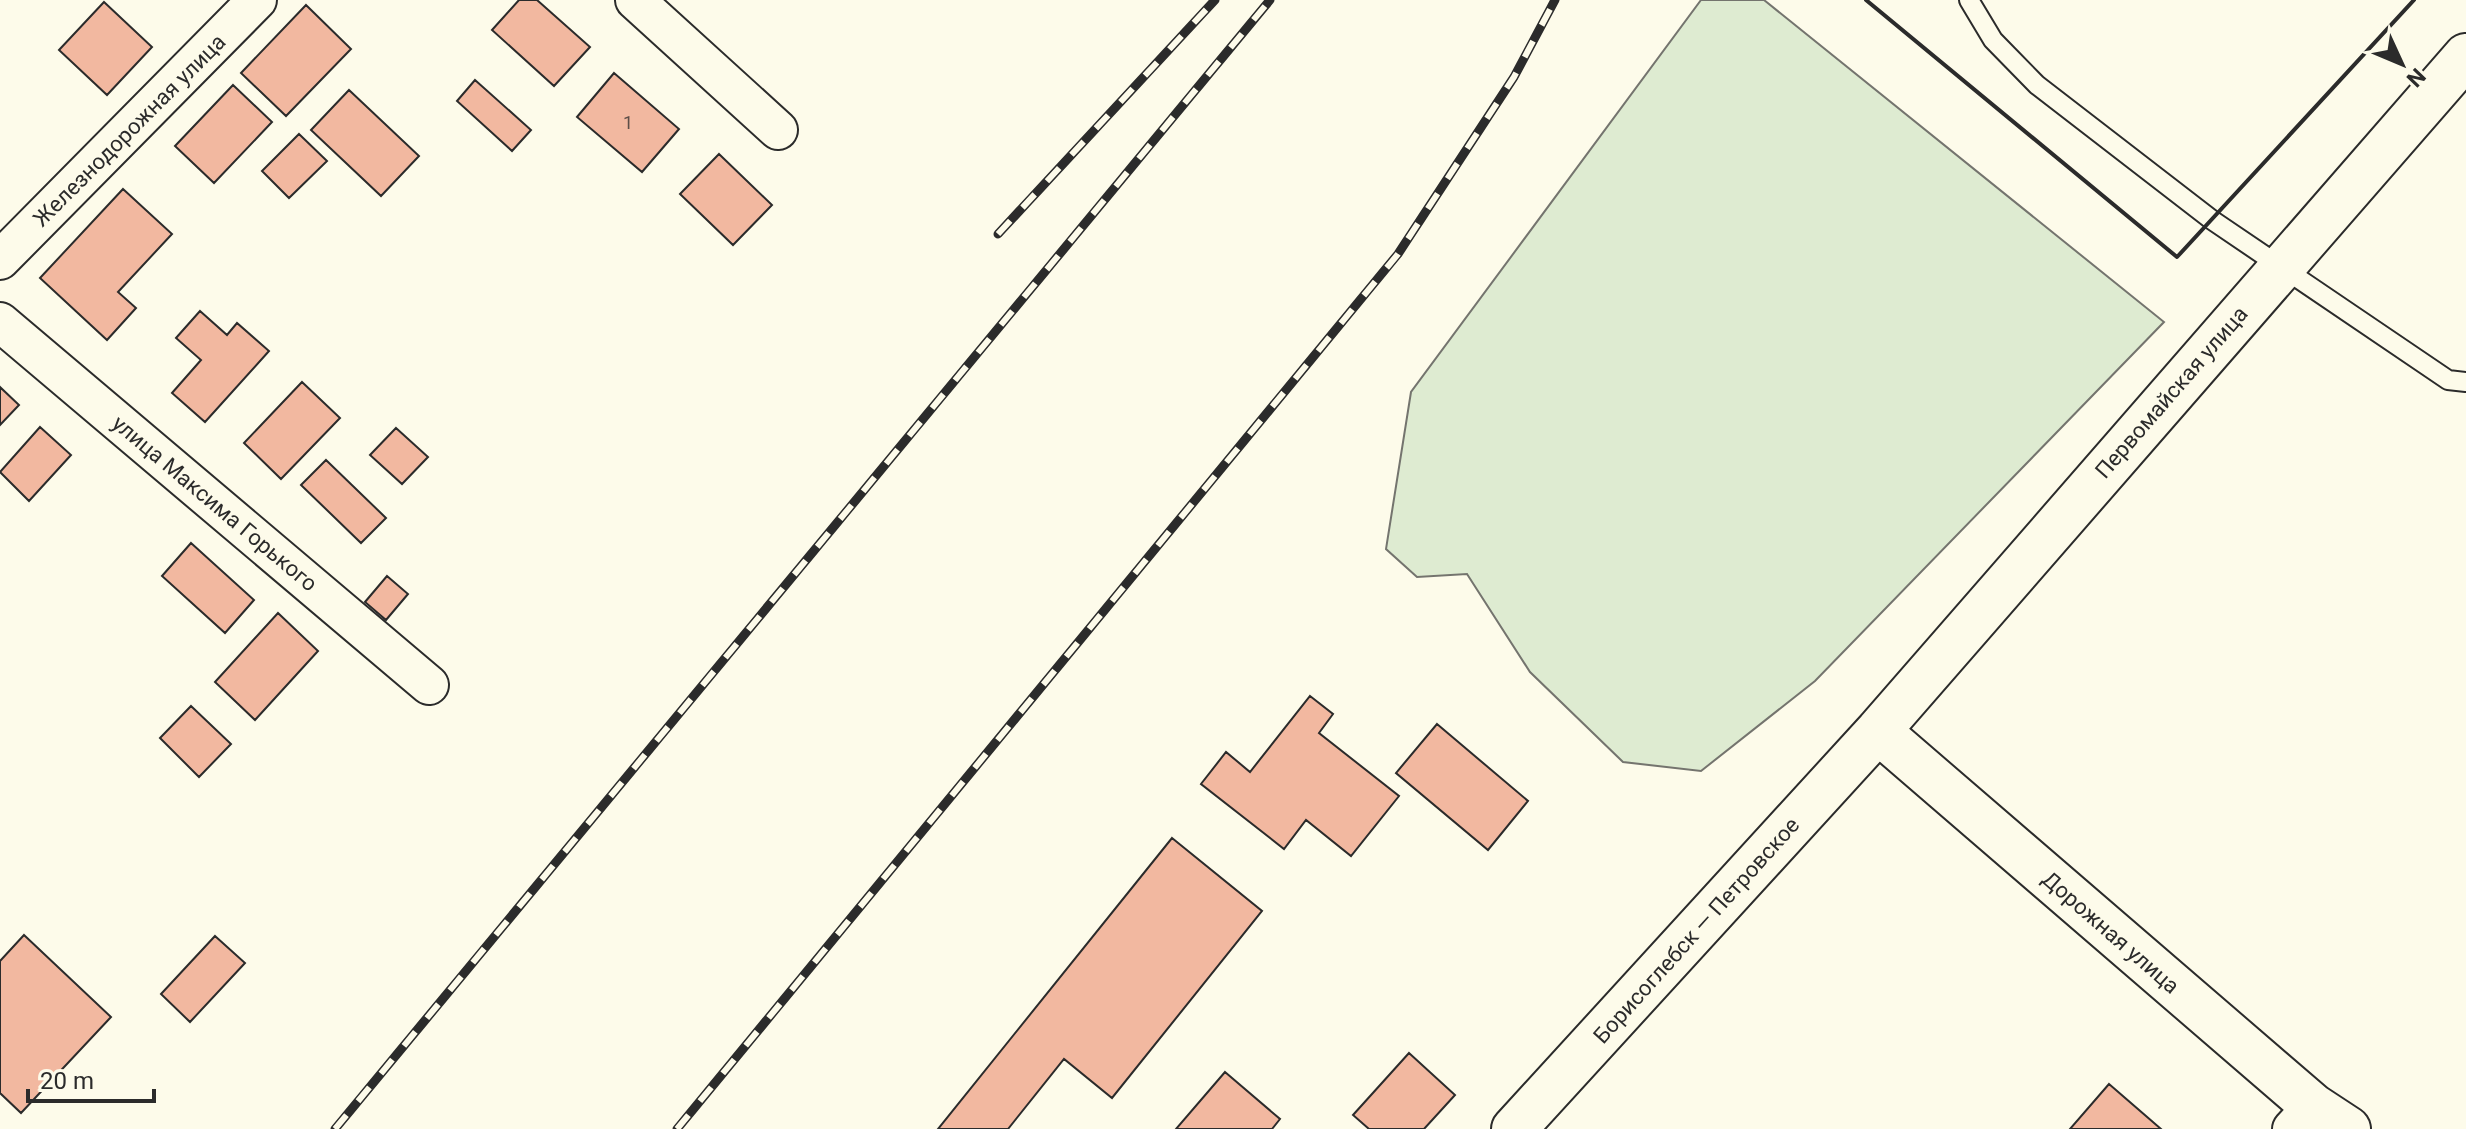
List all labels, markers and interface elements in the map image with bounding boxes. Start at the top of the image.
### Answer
north arrow [2362,24,2442,104]
street label: Железнодорожная улица [28,29,231,232]
text: N [2402,63,2430,92]
house number: 1 [623,112,633,133]
street label: Первомайская улица [2090,301,2253,483]
street label: улица Максима Горького [107,410,322,596]
street label: Борисоглебск — Петровское [1588,812,1804,1048]
street label: Дорожная улица [2037,866,2184,999]
scale bar [28,1053,154,1103]
text: 20 m [40,1067,94,1095]

